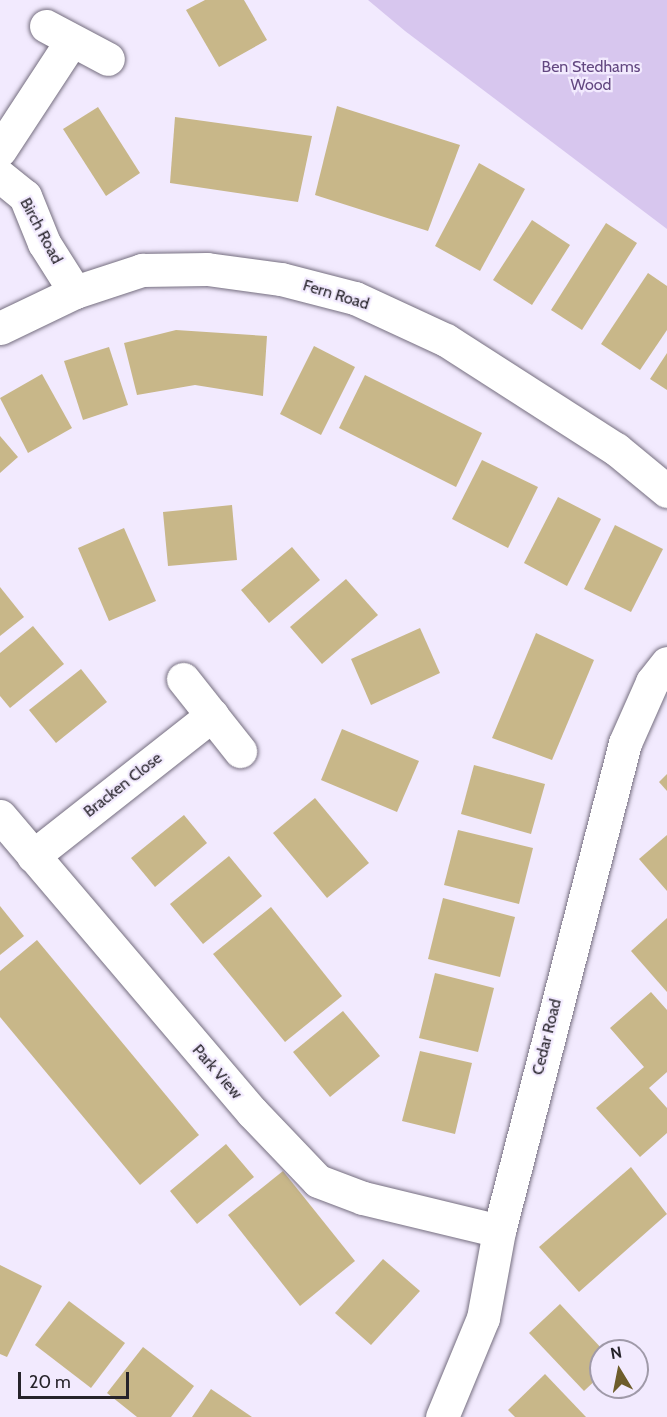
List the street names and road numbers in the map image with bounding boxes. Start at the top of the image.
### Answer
street label: Birch Road [16,195,66,267]
street label: Fern Road [301,276,371,314]
street label: Bracken Close [80,748,166,822]
street label: Cedar Road [528,997,566,1077]
street label: Park View [188,1041,246,1103]

